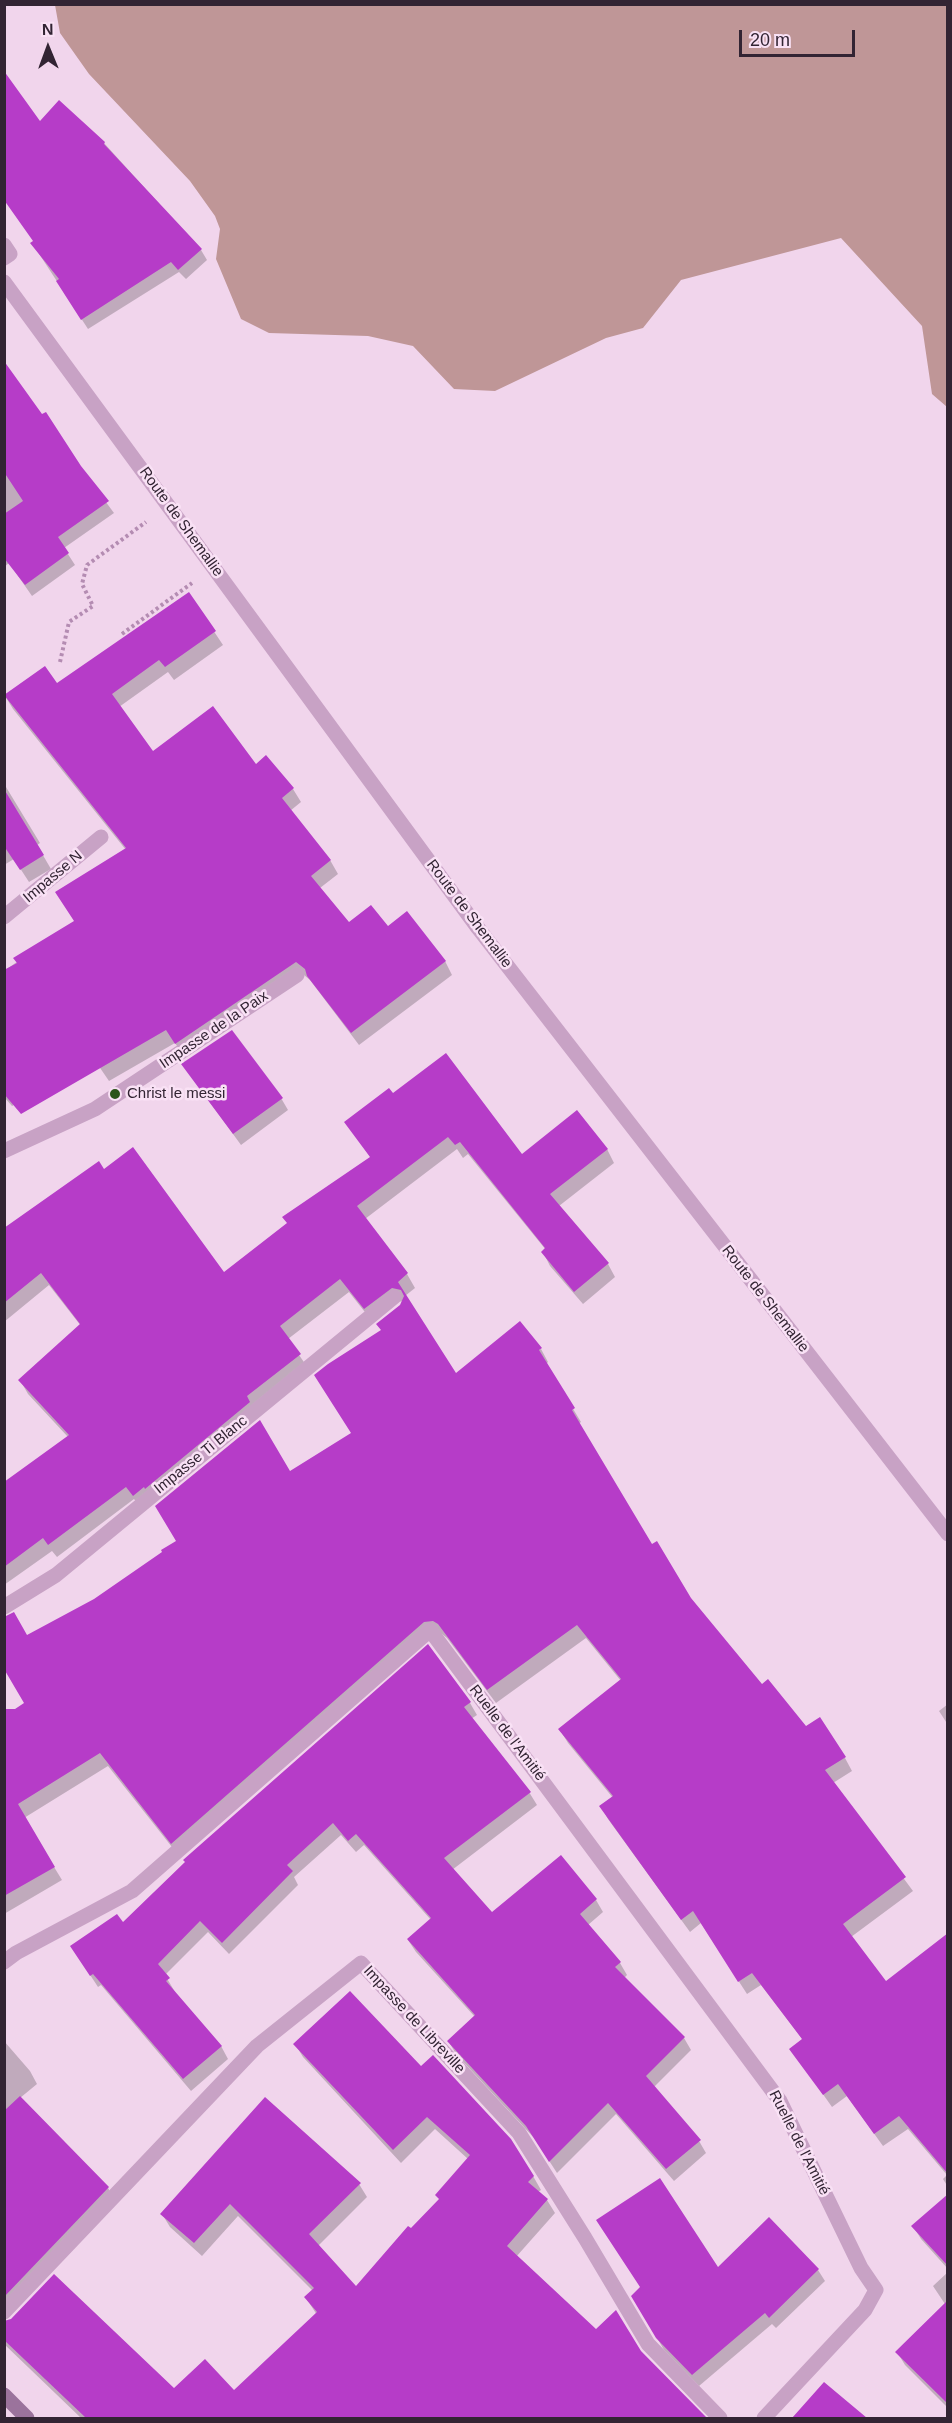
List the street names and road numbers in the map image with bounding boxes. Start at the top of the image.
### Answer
street label: Route de Shemallie [135,464,227,580]
street label: Impasse N [20,847,86,907]
street label: Route de Shemallie [422,856,516,972]
street label: Impasse de la Paix [156,987,272,1073]
street label: Route de Shemallie [718,1242,812,1356]
street label: Impasse Ti Blanc [151,1412,251,1498]
street label: Ruelle de l'Amitié [465,1681,549,1785]
street label: Impasse de Libreville [359,1962,469,2078]
street label: Ruelle de l'Amitié [765,2087,833,2199]

